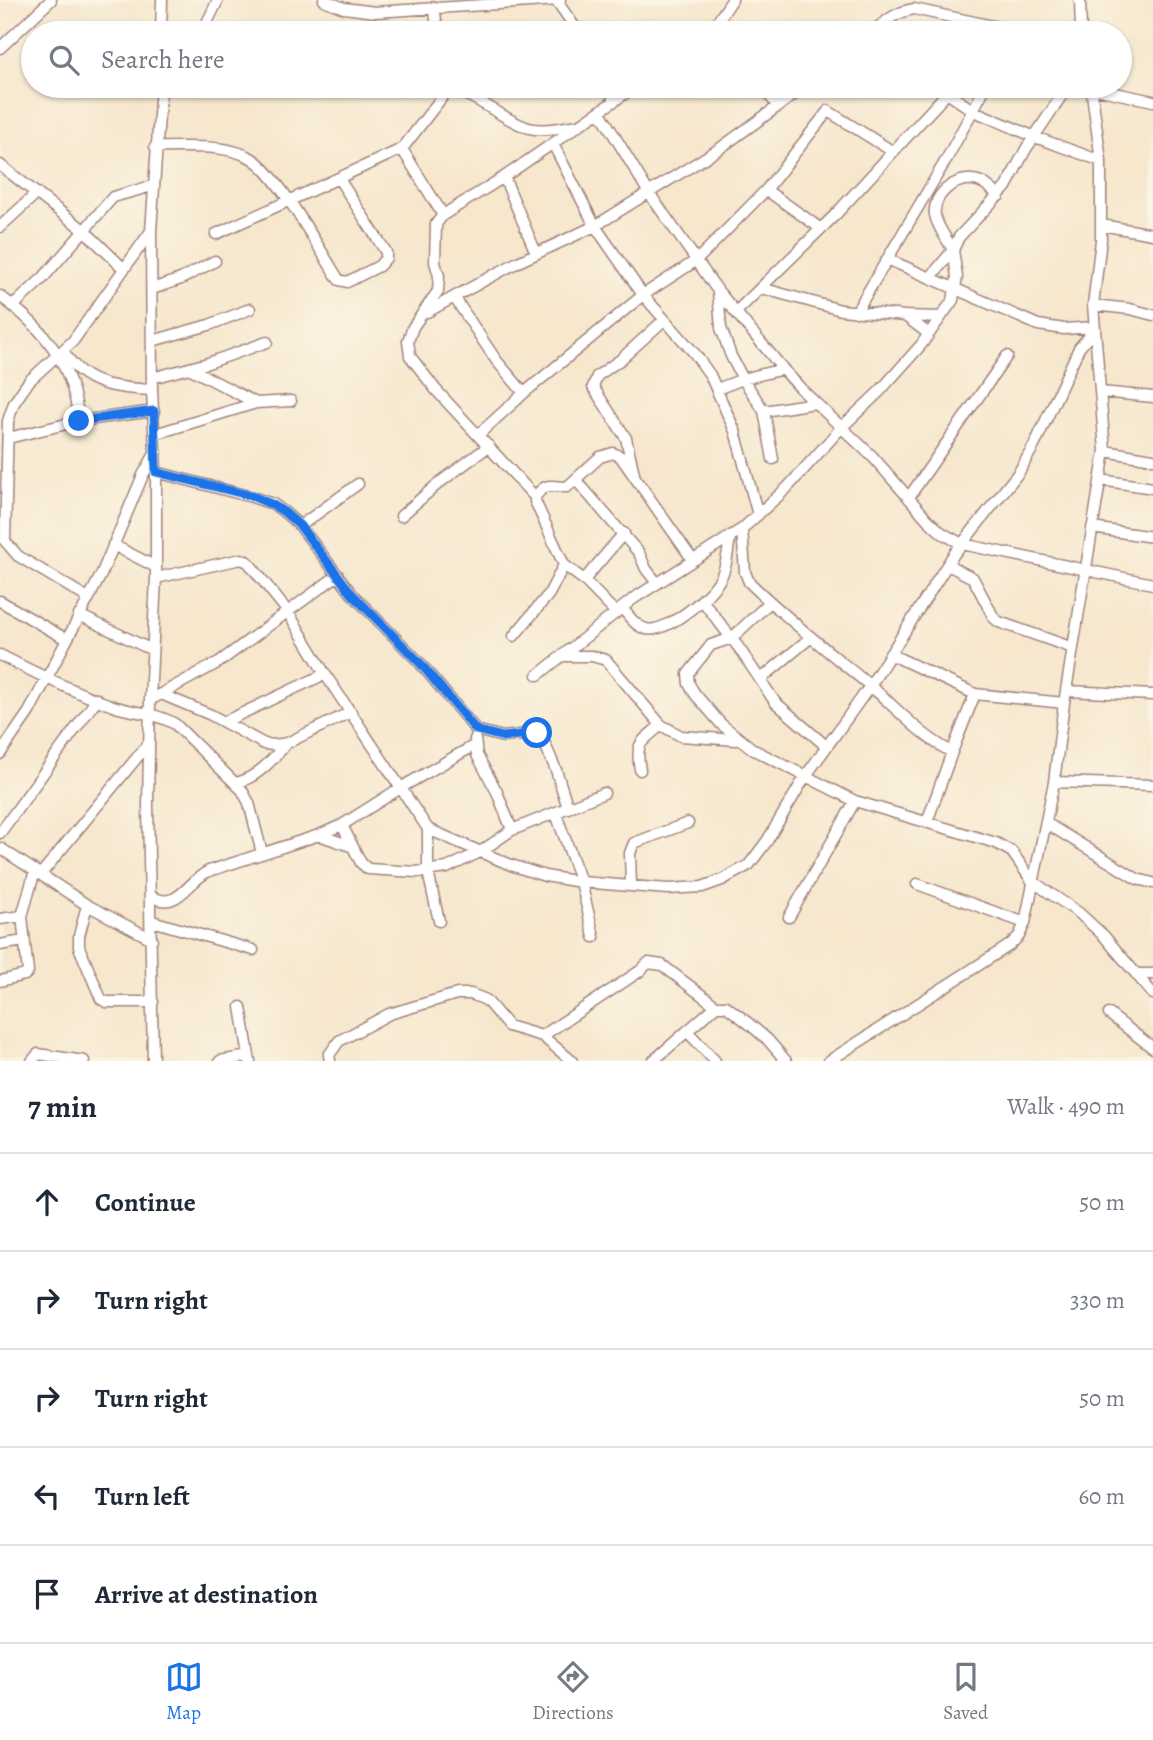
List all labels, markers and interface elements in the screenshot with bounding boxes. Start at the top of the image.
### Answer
search box [21,21,1132,98]
icon: search [45,41,83,79]
text: Search here [101,42,225,77]
route end [63,405,94,436]
route start [521,717,552,748]
text: 7 min [28,1087,97,1127]
text: Walk · 490 m [1007,1091,1125,1122]
icon: ahead [28,1183,66,1221]
text: Continue [95,1185,196,1220]
text: 50 m [1079,1187,1125,1218]
icon: right [28,1281,66,1319]
text: Turn right [95,1283,208,1318]
text: 330 m [1070,1285,1125,1316]
icon: right [28,1379,66,1417]
text: Turn right [95,1381,208,1416]
text: 50 m [1079,1383,1125,1414]
icon: left [28,1477,66,1515]
text: Turn left [95,1479,190,1514]
text: 60 m [1078,1481,1125,1512]
icon: arrive [28,1575,66,1613]
text: Arrive at destination [95,1577,318,1612]
tab: Map [165,1658,203,1726]
tab: Directions [532,1658,614,1726]
tab: Saved [943,1658,988,1726]

